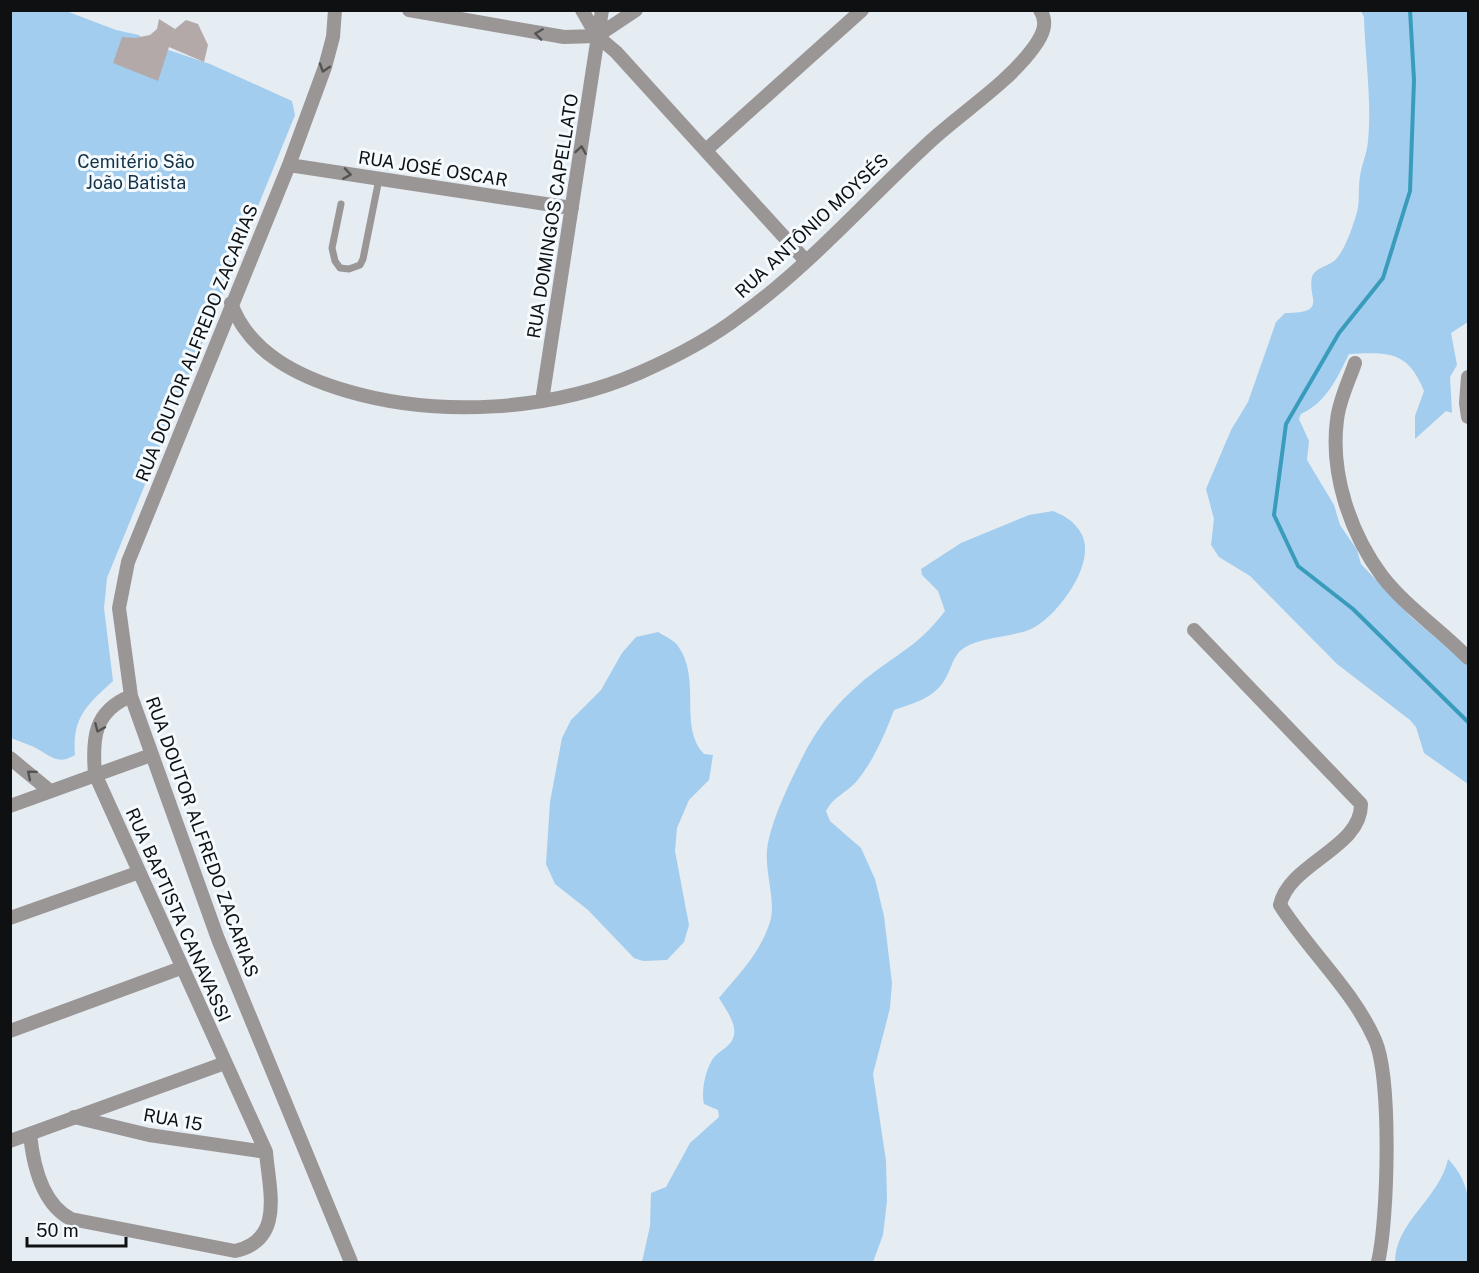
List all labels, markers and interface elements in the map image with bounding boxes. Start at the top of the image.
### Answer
one-way arrow [535,28,544,40]
one-way arrow [319,62,331,72]
street label: RUA DOMINGOS CAPELLATO [523,92,582,340]
street label: RUA JOSÉ OSCAR [357,145,509,191]
one-way arrow [574,146,587,156]
street label: RUA ANTÔNIO MOYSÉS [730,148,893,302]
park label: Cemitério São João Batista [77,151,195,193]
one-way arrow [343,167,352,179]
street label: RUA DOUTOR ALFREDO ZACARIAS [131,201,262,485]
street label: RUA DOUTOR ALFREDO ZACARIAS [142,694,263,980]
one-way arrow [94,721,106,732]
one-way arrow [27,770,38,781]
street label: RUA BAPTISTA CANAVASSI [122,805,235,1025]
street label: RUA 15 [142,1104,204,1135]
scale bar [27,1210,126,1248]
text: 50 m [36,1220,79,1241]

